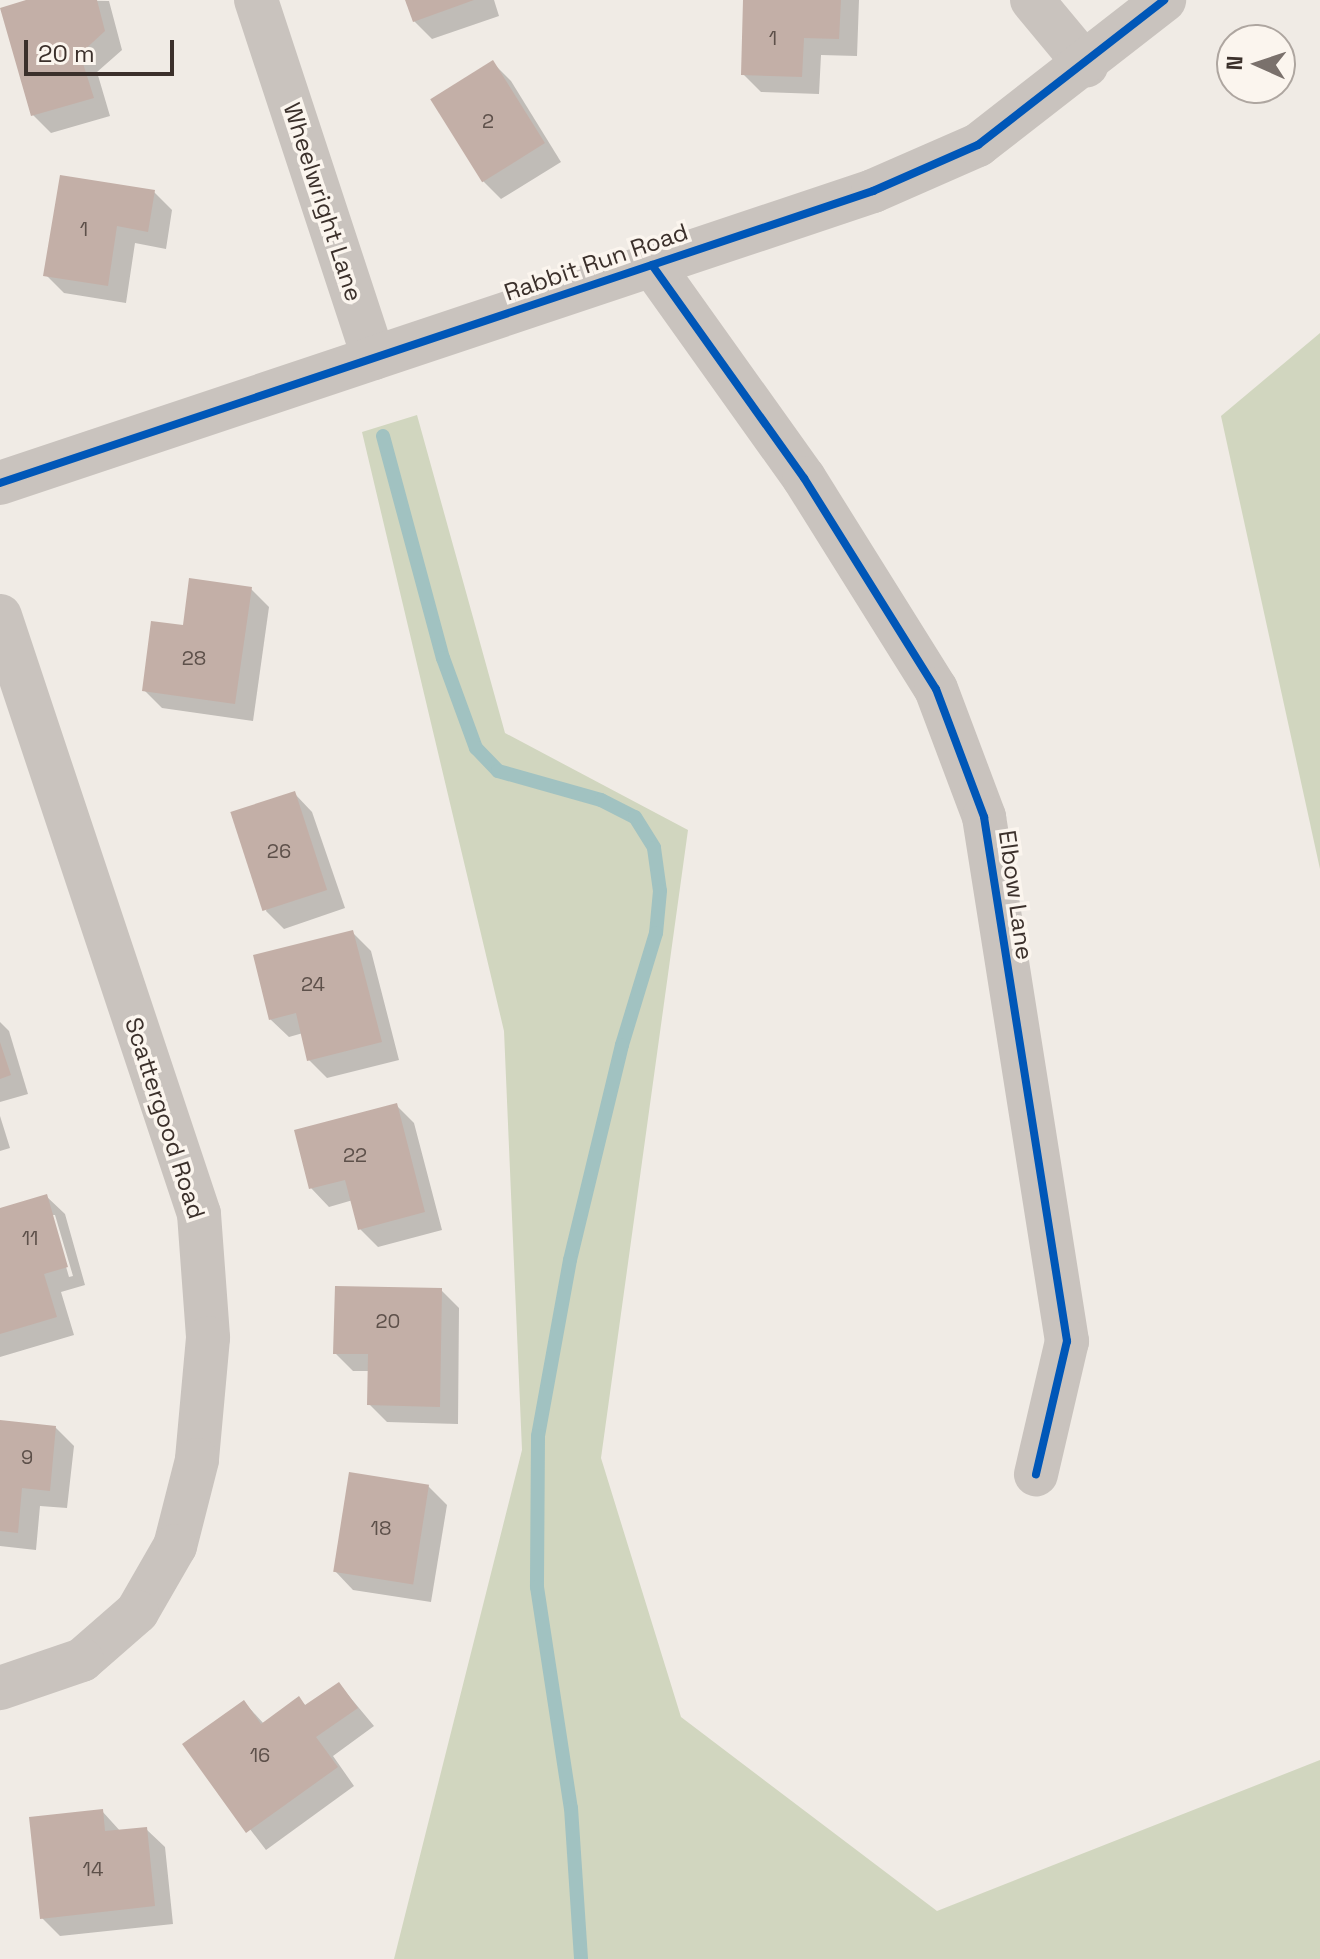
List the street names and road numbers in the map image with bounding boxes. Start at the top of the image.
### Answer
street label: Wheelwright Lane [277,99,369,305]
street label: Rabbit Run Road [500,217,692,307]
street label: Elbow Lane [993,828,1039,962]
street label: Scattergood Road [119,1014,211,1222]

